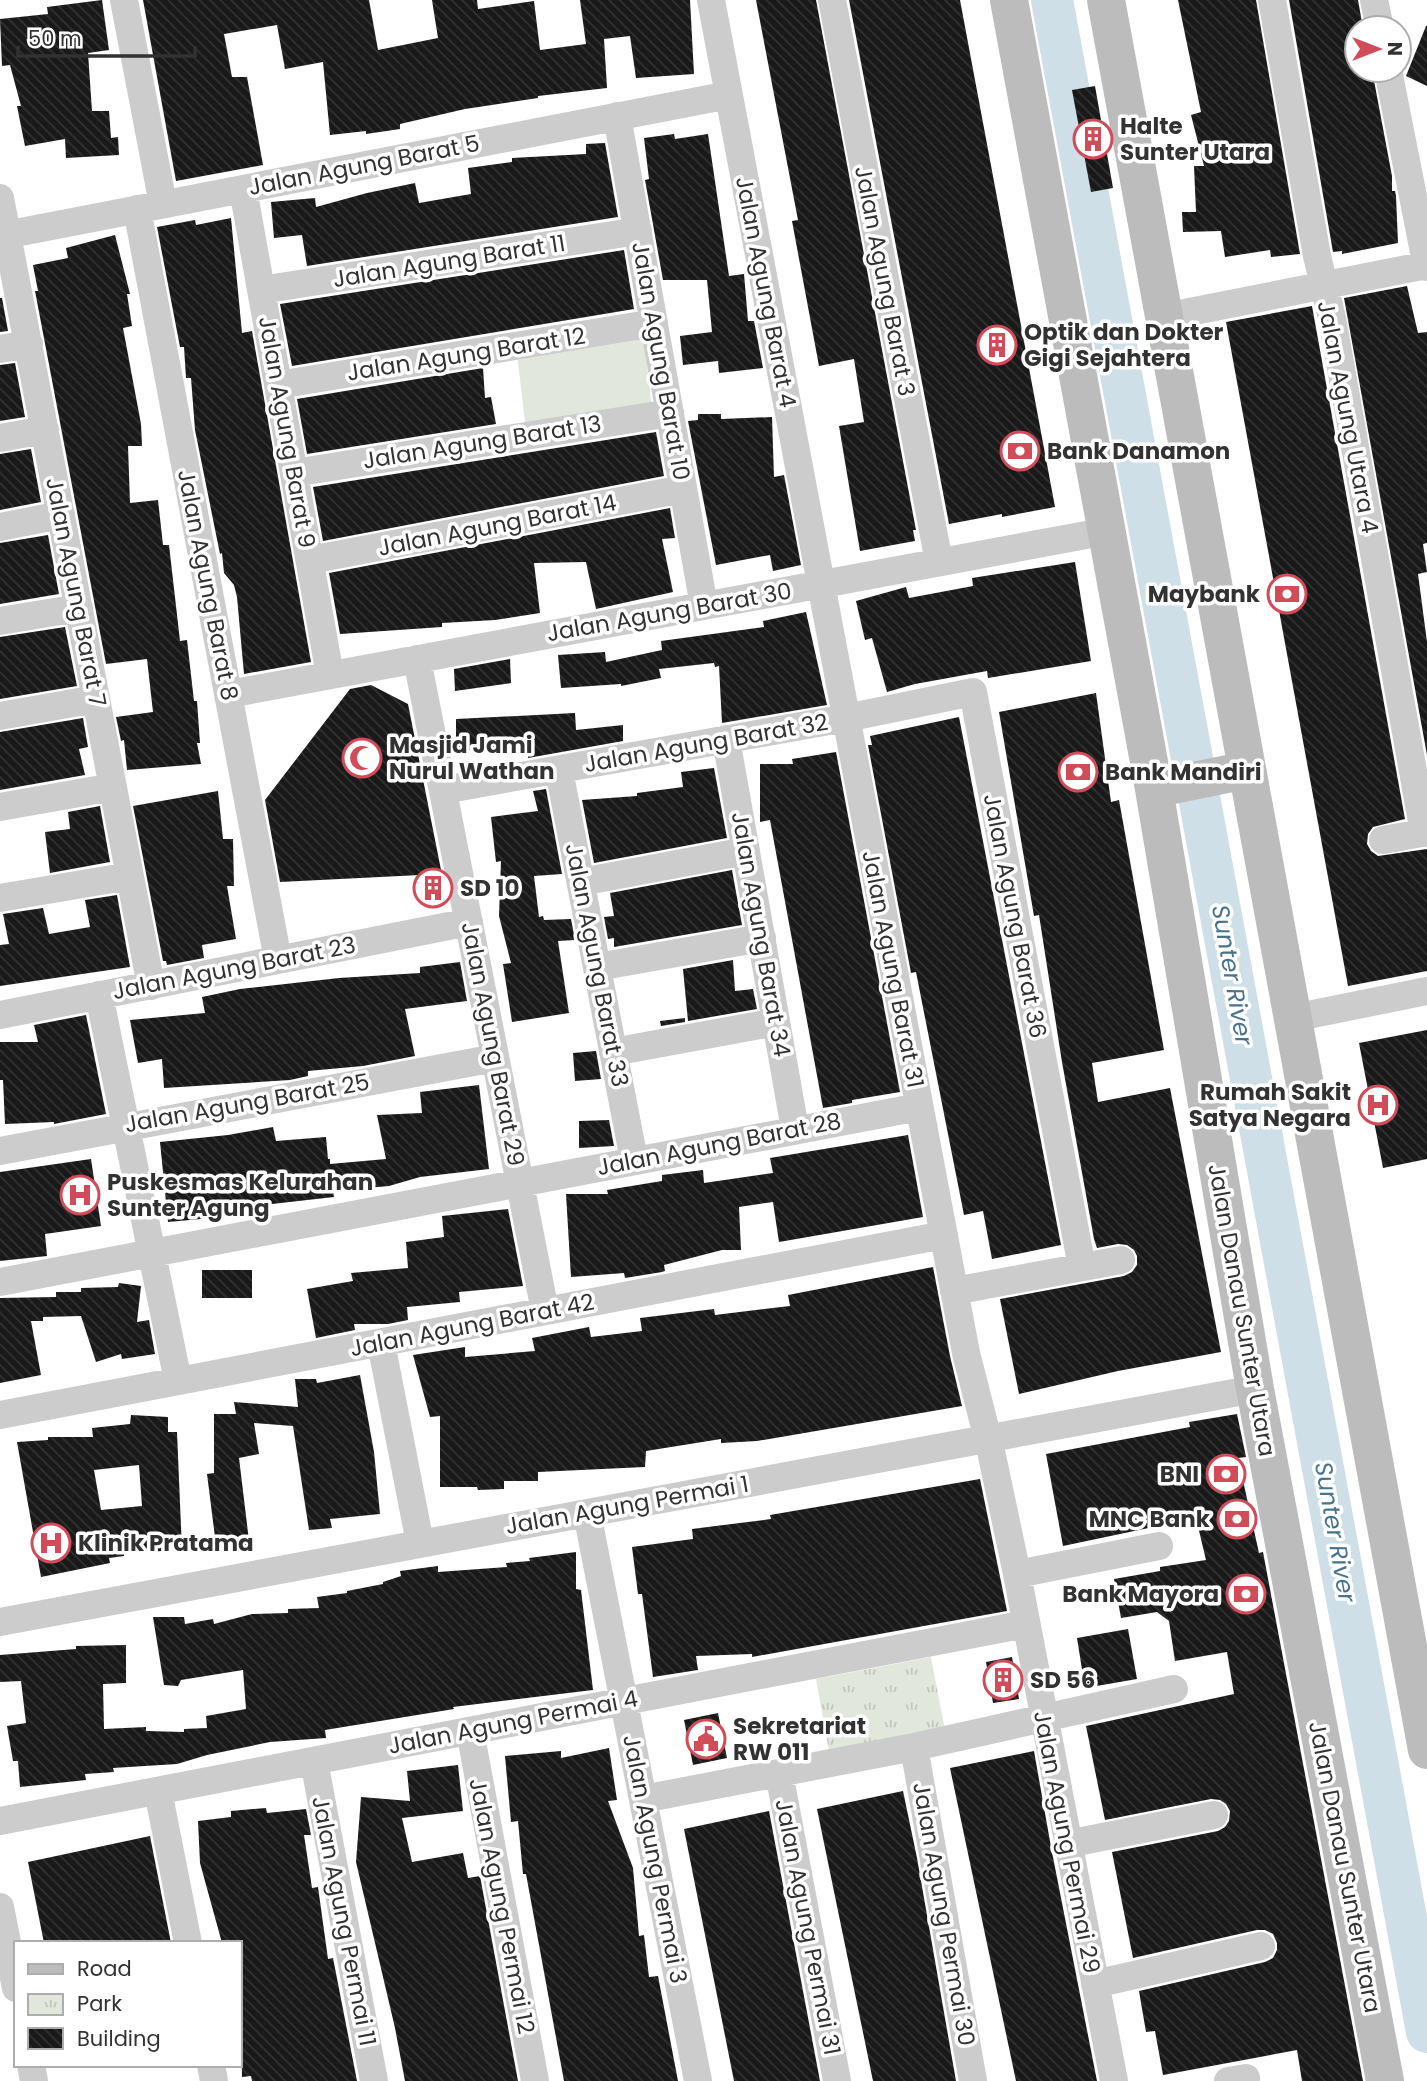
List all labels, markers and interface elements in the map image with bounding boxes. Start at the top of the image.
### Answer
scale bar [18,14,194,58]
north arrow [1343,14,1413,84]
text: 50 m [28,24,82,53]
text: N [1381,42,1408,56]
place label: Halte Sunter Utara [1120,110,1270,168]
building icon: Halte Sunter Utara [1072,118,1114,160]
street label: Jalan Agung Barat 5 [246,127,482,203]
street label: Jalan Agung Barat 3 [847,163,923,399]
street label: Jalan Agung Barat 4 [728,174,804,410]
street label: Jalan Agung Barat 11 [330,227,568,295]
street label: Jalan Agung Barat 10 [624,239,698,483]
street label: Jalan Agung Utara 4 [1310,298,1386,536]
street label: Jalan Agung Barat 9 [251,314,323,550]
place label: Optik dan Dokter Gigi Sejahtera [1024,316,1224,374]
street label: Jalan Agung Barat 12 [345,319,587,389]
building icon: Optik dan Dokter Gigi Sejahtera [976,324,1018,366]
street label: Jalan Agung Barat 13 [360,407,604,477]
bank icon: Bank Danamon [999,430,1041,472]
place label: Bank Danamon [1047,435,1230,467]
street label: Jalan Agung Barat 8 [170,467,246,703]
street label: Jalan Agung Barat 7 [38,475,114,709]
street label: Jalan Agung Barat 14 [375,486,619,564]
bank icon: Maybank [1266,573,1308,615]
street label: Jalan Agung Barat 30 [544,575,794,649]
place label: Maybank [1148,578,1261,610]
street label: Jalan Agung Barat 32 [582,706,830,780]
place label: Masjid Jami Nurul Wathan [389,729,555,787]
mosque icon: Masjid Jami Nurul Wathan [341,737,383,779]
bank icon: Bank Mandiri [1057,751,1099,793]
place label: Bank Mandiri [1105,756,1262,788]
street label: Jalan Agung Barat 36 [976,791,1054,1041]
street label: Jalan Agung Barat 34 [724,809,798,1059]
street label: Jalan Agung Barat 33 [558,841,636,1089]
street label: Jalan Agung Barat 31 [854,848,932,1090]
building icon: SD 10 [412,867,454,909]
place label: SD 10 [460,872,519,904]
water label: Sunter River [1204,902,1261,1049]
street label: Jalan Agung Barat 29 [454,919,532,1169]
street label: Jalan Agung Barat 23 [110,929,358,1007]
street label: Jalan Agung Barat 25 [122,1066,372,1140]
place label: Rumah Sakit Satya Negara [1189,1076,1351,1134]
hospital icon: Rumah Sakit Satya Negara [1357,1084,1399,1126]
street label: Jalan Agung Barat 28 [594,1105,844,1183]
street label: Jalan Danau Sunter Utara [1200,1161,1284,1459]
place label: Puskesmas Kelurahan Sunter Agung [107,1166,373,1224]
hospital icon: Puskesmas Kelurahan Sunter Agung [59,1174,101,1216]
street label: Jalan Agung Barat 42 [347,1286,597,1364]
bank icon: BNI [1205,1453,1247,1495]
place label: BNI [1160,1458,1199,1490]
water label: Sunter River [1307,1459,1364,1606]
street label: Jalan Agung Permai 1 [503,1468,751,1542]
bank icon: MNC Bank [1216,1498,1258,1540]
place label: MNC Bank [1089,1503,1211,1535]
hospital icon: Klinik Pratama [30,1522,72,1564]
place label: Klinik Pratama [78,1527,254,1559]
bank icon: Bank Mayora [1225,1573,1267,1615]
place label: Bank Mayora [1062,1578,1219,1610]
building icon: SD 56 [982,1659,1024,1701]
place label: SD 56 [1030,1664,1095,1696]
street label: Jalan Agung Permai 4 [385,1682,641,1762]
street label: Jalan Agung Permai 29 [1026,1708,1108,1976]
place label: Sekretariat RW 011 [733,1710,866,1768]
public building icon: Sekretariat RW 011 [685,1718,727,1760]
street label: Jalan Danau Sunter Utara [1301,1718,1389,2016]
street label: Jalan Agung Permai 3 [615,1732,695,1986]
street label: Jalan Agung Permai 12 [462,1775,542,2037]
street label: Jalan Agung Permai 30 [905,1780,983,2048]
street label: Jalan Agung Permai 11 [304,1793,384,2049]
street label: Jalan Agung Permai 31 [767,1796,849,2058]
legend [14,1941,242,2067]
text: Road [77,1954,132,1983]
text: Park [77,1989,122,2018]
text: Building [77,2024,161,2053]

